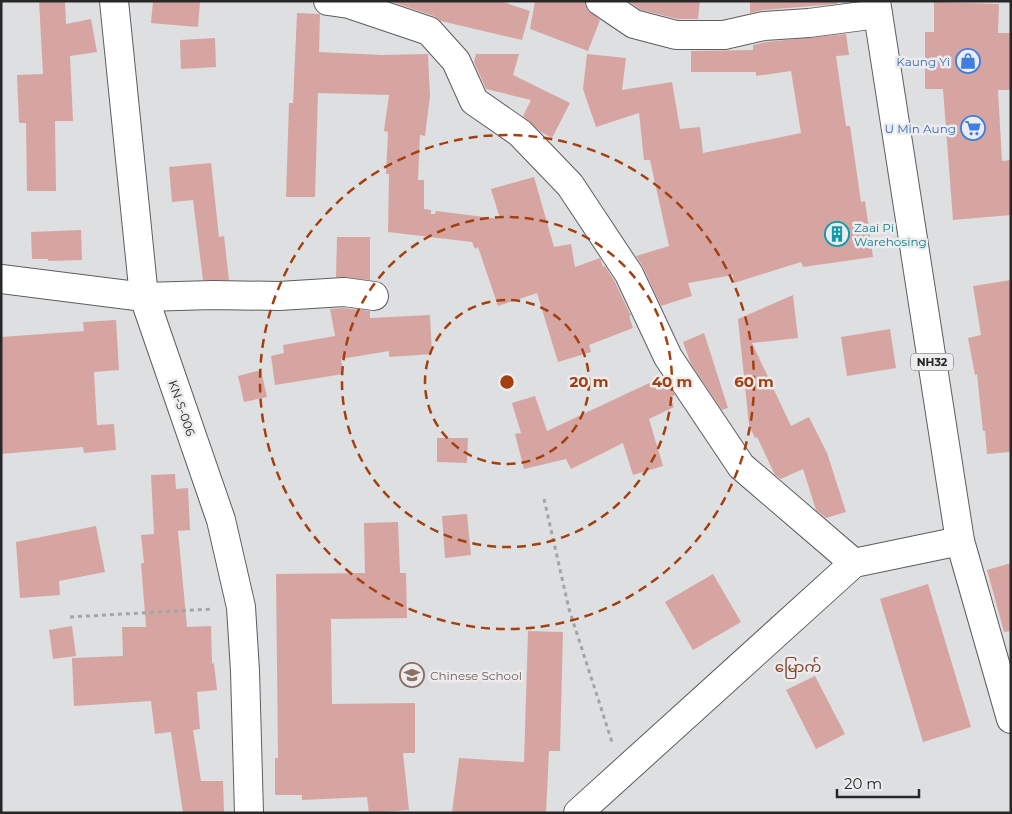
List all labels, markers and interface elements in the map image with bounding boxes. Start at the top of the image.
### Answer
shop icon: Kaung Yi [955,48,981,74]
place label: Kaung Yi [896,54,950,69]
supermarket icon: U Min Aung [960,115,986,141]
place label: U Min Aung [885,121,956,136]
place label: Zaai Pi Warehosing [854,220,927,249]
building icon: Zaai Pi Warehosing [824,221,850,247]
road number: NH32 [911,354,953,371]
text: 20 m [569,372,609,391]
text: 40 m [652,372,692,391]
text: 60 m [734,372,774,391]
centre of rings [498,373,516,391]
street label: KN-S-006 [165,378,199,438]
district label: မြောက် [775,657,821,679]
school or university icon: Chinese School [399,662,425,688]
place label: Chinese School [430,668,522,683]
scale bar [837,766,920,798]
text: 20 m [844,774,882,793]

